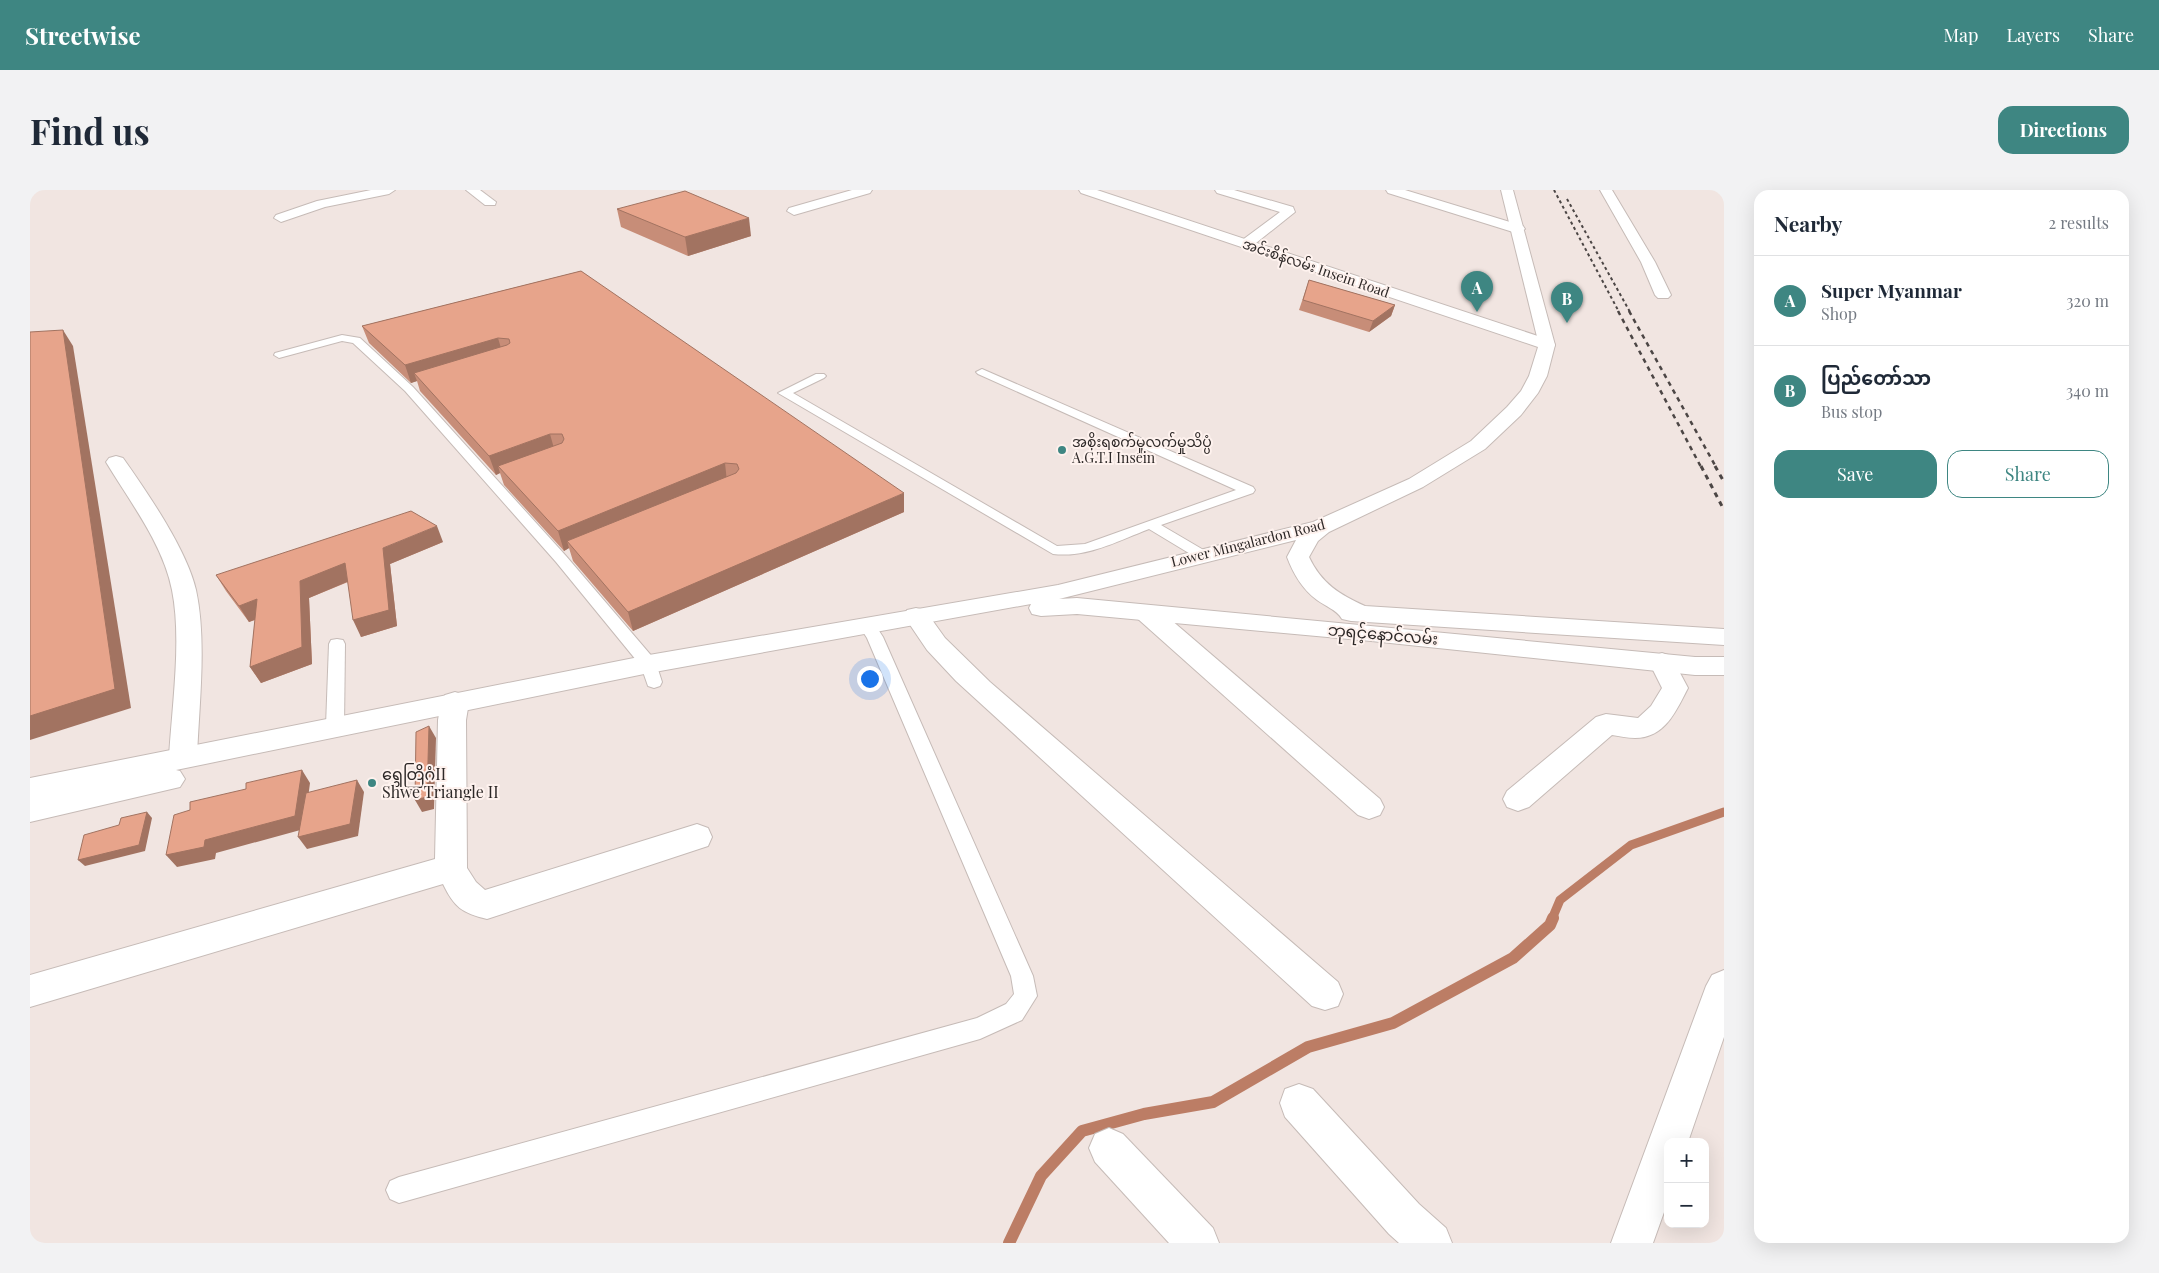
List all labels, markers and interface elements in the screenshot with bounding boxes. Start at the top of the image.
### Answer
text: Streetwise [25,19,141,51]
text: Map [1943,23,1978,47]
text: Layers [2006,23,2060,47]
text: Share [2088,23,2134,47]
button: Directions [1998,106,2129,154]
text: Find us [30,107,150,154]
text: Nearby [1774,209,1843,237]
text: 2 results [2049,212,2109,233]
street label: အင်းစိန်လမ်း Insein Road [1239,233,1392,304]
pin: A [1461,271,1493,312]
text: Super Myanmar [1821,277,1962,303]
pin: B [1551,282,1583,323]
text: A [1785,290,1795,311]
text: 320 m [2066,290,2109,311]
text: Shop [1821,303,1857,324]
text: ပြည်တော်သာ [1821,364,1931,390]
text: B [1785,380,1795,401]
text: 340 m [2066,380,2109,401]
text: Bus stop [1821,401,1882,422]
place label: အစိုးရစက်မှုလက်မှုသိပ္ပံ A.G.T.I Insein [1071,432,1212,467]
marker: အစိုးရစက်မှုလက်မှုသိပ္ပံ A.G.T.I Insein [1056,444,1068,456]
button: Save [1774,450,1937,498]
button: Share [1947,450,2109,498]
street label: Lower Mingalardon Road [1169,514,1327,571]
street label: ဘုရင့်နောင်လမ်း [1327,618,1439,654]
your location [857,666,883,692]
place label: ရွှေတြိဂံII Shwe Triangle II [382,763,499,802]
marker: ရွှေတြိဂံII Shwe Triangle II [366,777,378,789]
map controls [1664,1138,1709,1228]
button: + [1664,1138,1709,1183]
button: − [1664,1183,1709,1228]

